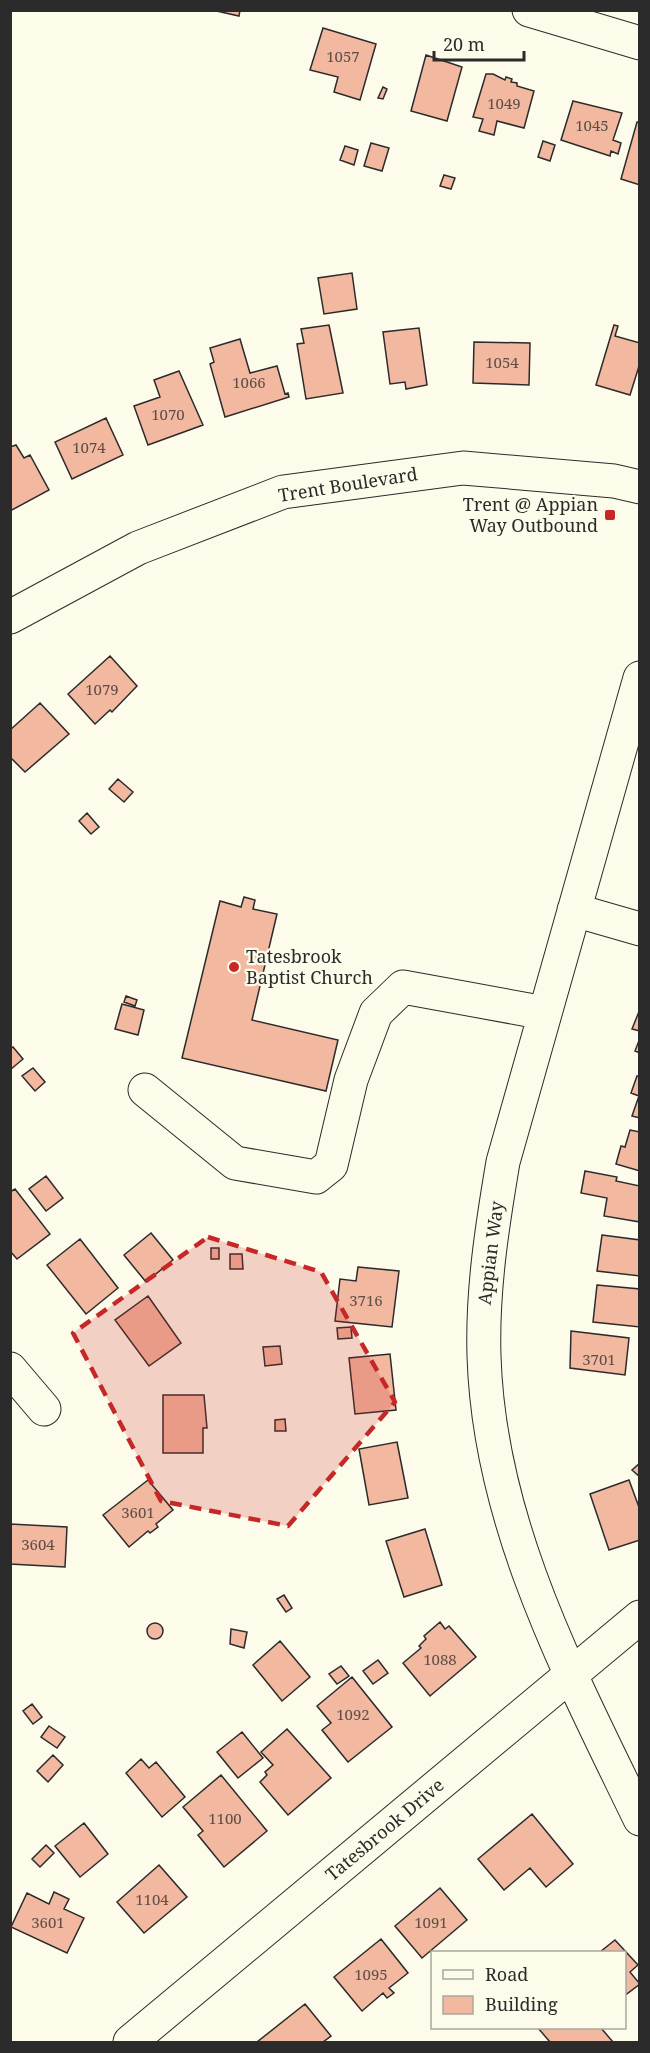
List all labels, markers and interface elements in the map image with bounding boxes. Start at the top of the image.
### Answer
scale bar [434,24,524,62]
text: 20 m [443,32,485,56]
house number: 1057 [326,46,360,66]
house number: 1049 [487,93,521,113]
house number: 1045 [575,115,609,135]
house number: 1054 [485,352,519,372]
house number: 1066 [232,372,266,392]
house number: 1070 [151,404,185,424]
house number: 1074 [72,437,106,457]
street label: Trent Boulevard [277,461,419,507]
place label: Trent @ Appian Way Outbound [463,492,598,537]
marker: Trent @ Appian Way Outbound [603,508,617,522]
house number: 1079 [85,679,119,699]
place label: Tatesbrook Baptist Church [246,944,373,989]
marker: Tatesbrook Baptist Church [227,960,241,974]
street label: Appian Way [472,1199,508,1306]
house number: 3716 [349,1290,383,1310]
house number: 3701 [582,1349,616,1369]
house number: 3601 [121,1502,155,1522]
house number: 3604 [21,1534,55,1554]
house number: 1088 [423,1649,457,1669]
house number: 1092 [336,1704,370,1724]
street label: Tatesbrook Drive [320,1773,449,1886]
house number: 1100 [208,1808,242,1828]
house number: 1104 [135,1889,169,1909]
house number: 3601 [31,1912,65,1932]
house number: 1091 [414,1912,448,1932]
legend [431,1951,626,2029]
text: Road [485,1962,528,1986]
house number: 1095 [354,1964,388,1984]
text: Building [485,1992,558,2016]

